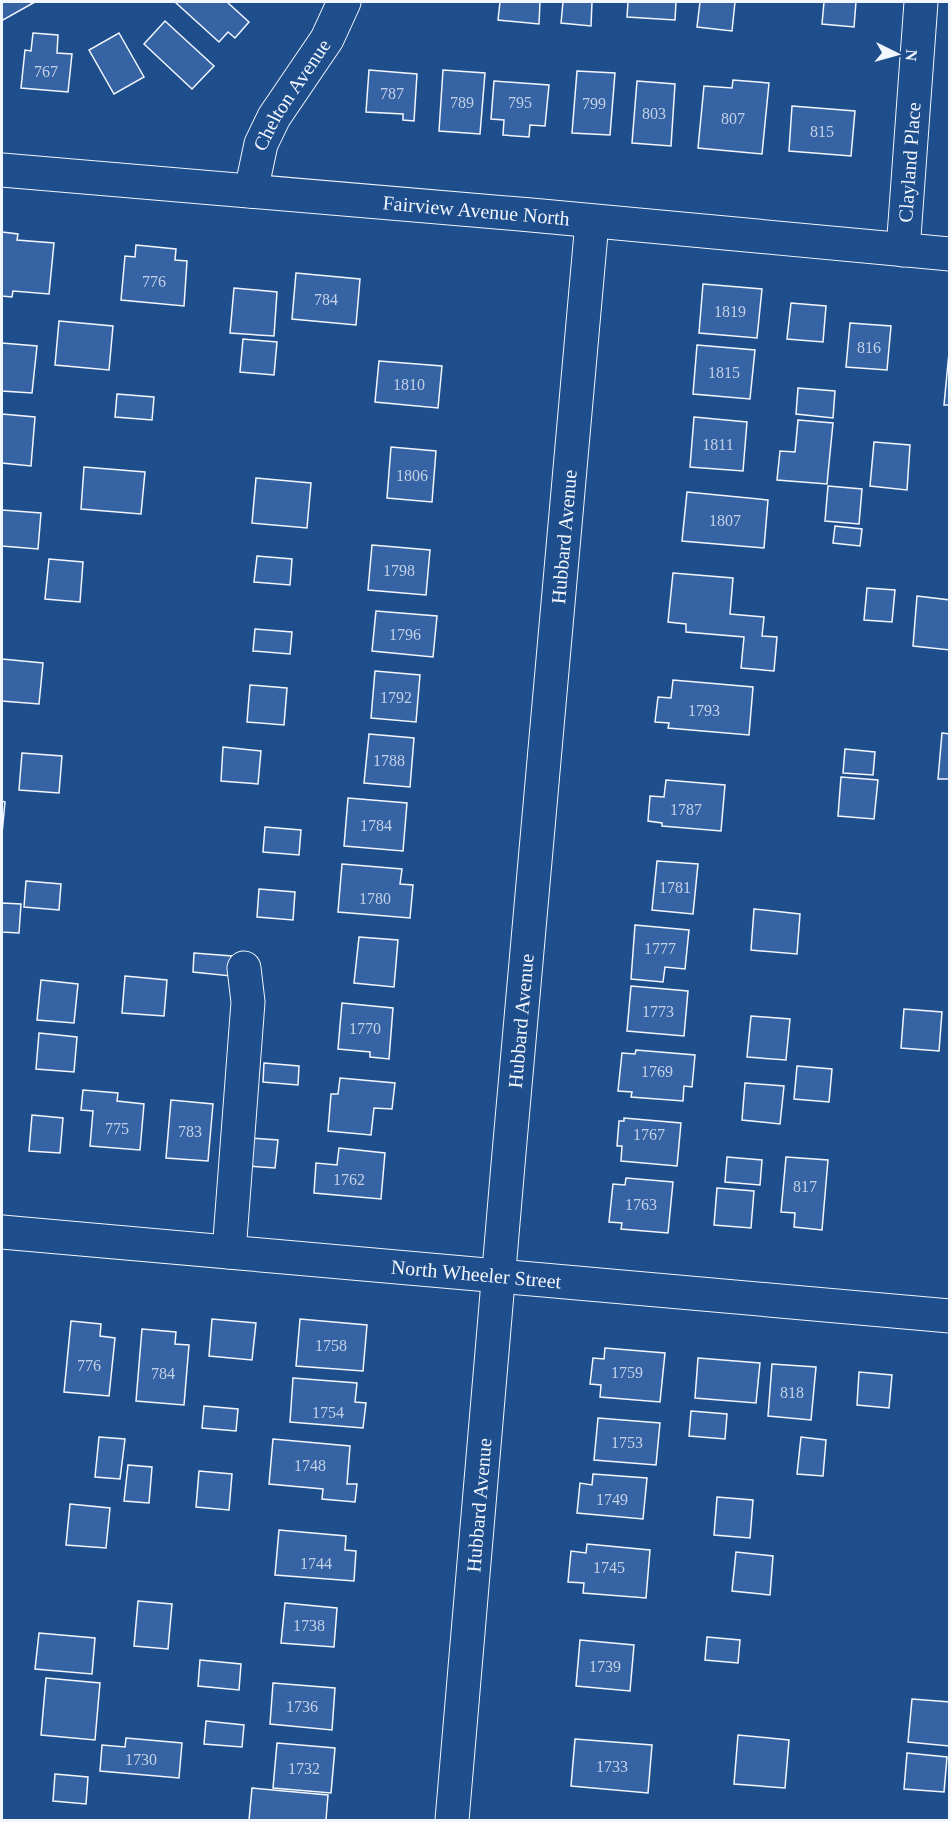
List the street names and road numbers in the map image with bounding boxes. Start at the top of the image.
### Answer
street label: Chelton Avenue [248,35,335,154]
street label: Clayland Place [894,101,925,223]
street label: Fairview Avenue North [382,191,571,230]
street label: Hubbard Avenue [547,469,581,605]
street label: Hubbard Avenue [504,953,538,1089]
street label: North Wheeler Street [390,1256,563,1293]
street label: Hubbard Avenue [462,1437,496,1573]

